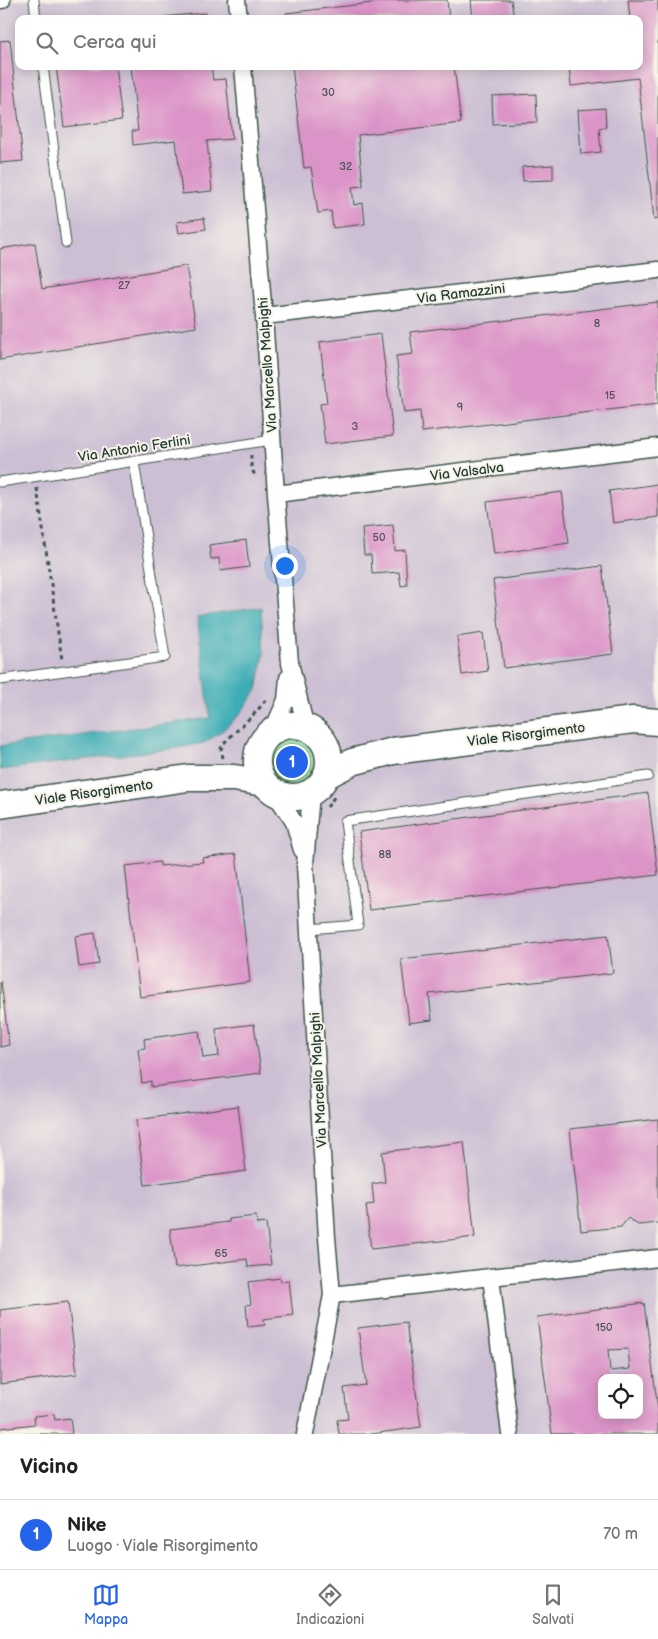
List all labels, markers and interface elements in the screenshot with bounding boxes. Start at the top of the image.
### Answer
search box [15,15,643,70]
icon: search [33,29,61,57]
text: Cerca qui [73,31,156,54]
house number: 30 [321,86,335,99]
house number: 32 [339,160,353,173]
house number: 27 [118,279,131,292]
street label: Via Ramazzini [416,280,506,307]
street label: Via Marcello Malpighi [254,297,281,433]
house number: 8 [594,317,600,330]
house number: 15 [605,389,615,402]
house number: 9 [457,401,463,414]
house number: 3 [352,420,359,433]
street label: Via Antonio Ferlini [77,431,192,466]
street label: Via Valsalva [429,459,505,484]
house number: 50 [373,531,386,544]
your location [272,553,298,579]
street label: Viale Risorgimento [466,719,586,750]
pin: 1 [276,743,308,781]
street label: Viale Risorgimento [34,776,154,809]
house number: 88 [379,848,391,861]
street label: Via Marcello Malpighi [306,1012,331,1148]
house number: 65 [214,1247,228,1260]
house number: 150 [595,1321,613,1334]
map controls [598,1374,643,1419]
button: locate [598,1374,643,1419]
text: Vicino [20,1454,78,1479]
text: Nike [67,1514,106,1537]
text: 1 [33,1525,39,1544]
text: 70 m [603,1525,638,1544]
text: Luogo · Viale Risorgimento [67,1537,258,1556]
tab: Mappa [84,1581,128,1628]
tab: Indicazioni [296,1581,364,1628]
tab: Salvati [532,1581,574,1628]

